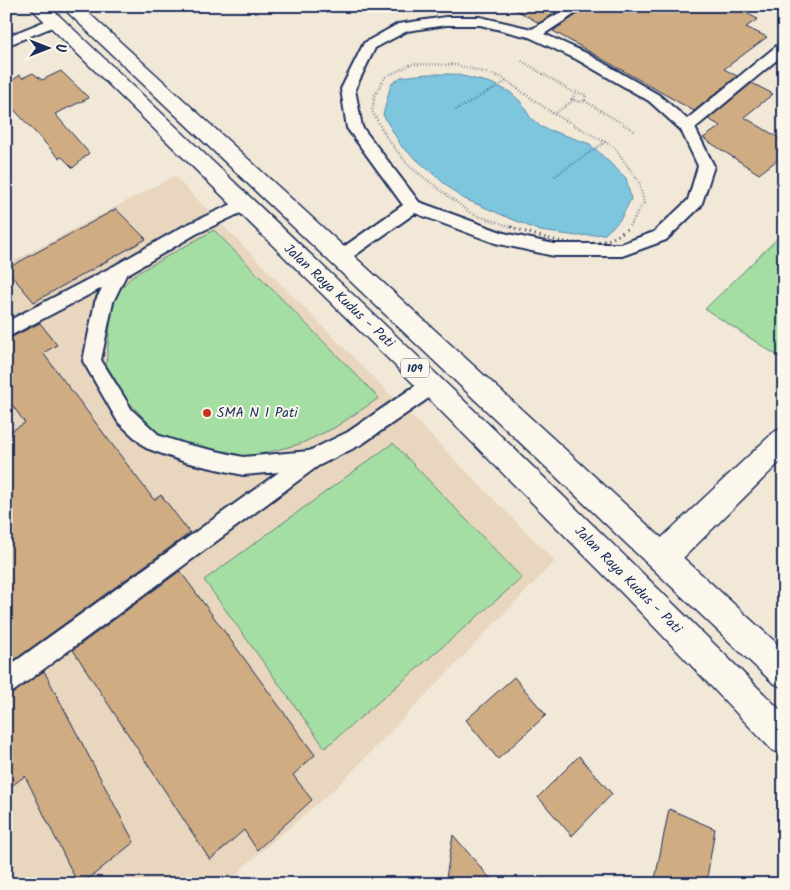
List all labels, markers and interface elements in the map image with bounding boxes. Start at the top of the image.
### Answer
north arrow [22,22,72,72]
text: U [49,44,71,53]
street label: Jalan Raya Kudus - Pati [278,239,400,354]
road number: 109 [401,358,429,378]
place label: SMA N 1 Pati [217,402,298,424]
marker: SMA N 1 Pati [201,407,213,419]
street label: Jalan Raya Kudus - Pati [569,521,687,639]

